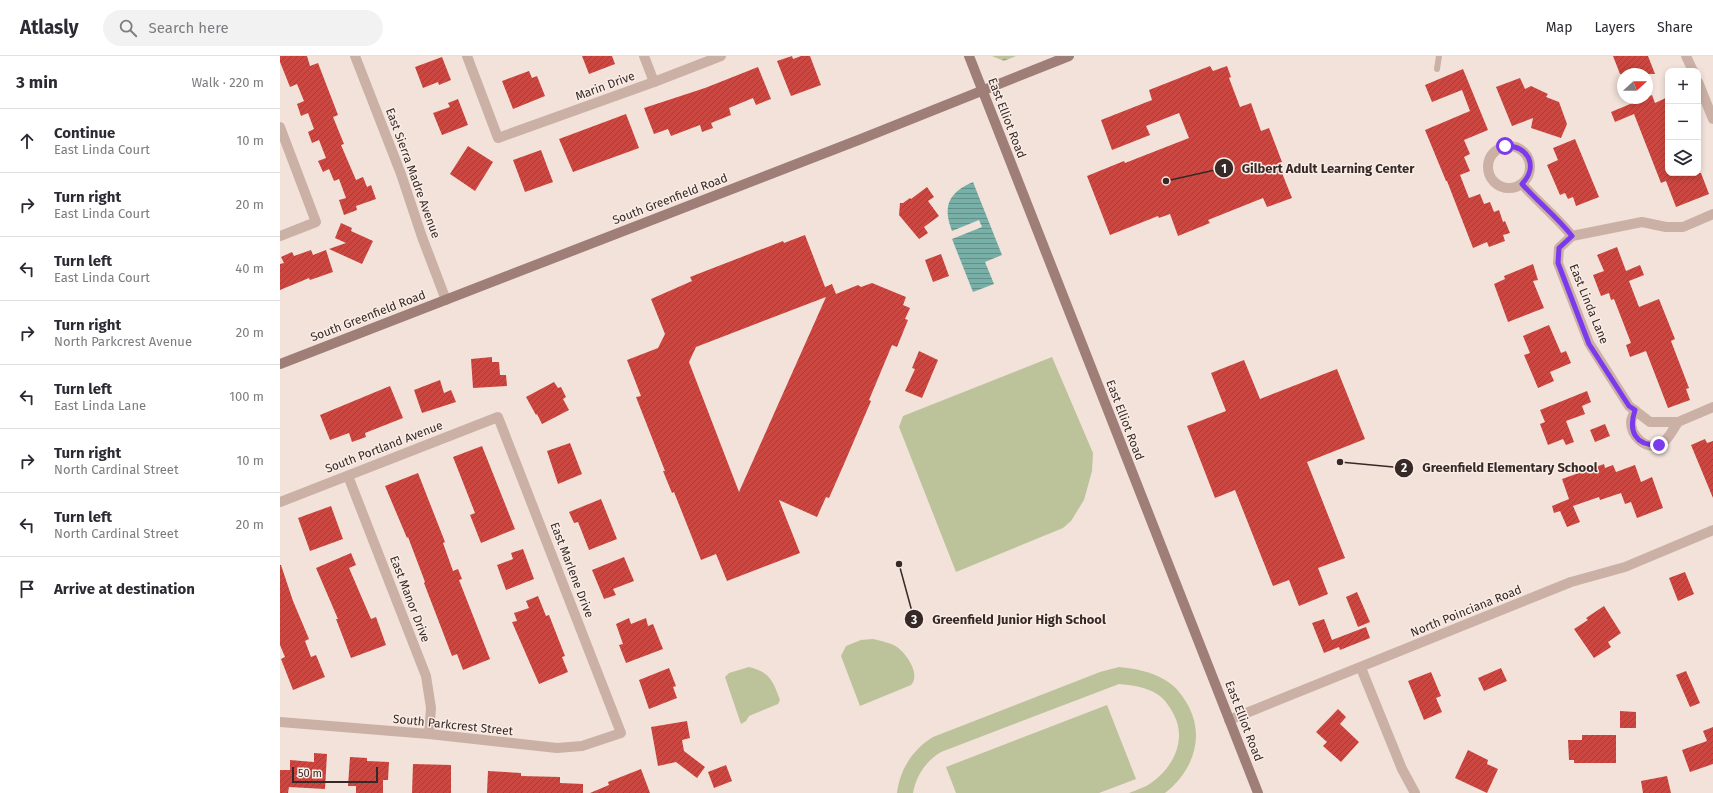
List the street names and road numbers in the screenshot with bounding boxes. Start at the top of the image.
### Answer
street label: Marin Drive [573,69,637,103]
street label: East Elliot Road [985,76,1029,160]
street label: East Sierra Madre Avenue [383,106,443,240]
street label: South Greenfield Road [611,171,729,227]
street label: East Linda Lane [1567,262,1611,346]
street label: South Greenfield Road [309,288,427,344]
street label: East Elliot Road [1103,378,1147,462]
street label: South Portland Avenue [323,418,445,476]
street label: East Marlene Drive [547,520,597,620]
street label: East Manor Drive [387,554,433,644]
street label: North Poinciana Road [1408,582,1524,640]
street label: East Elliot Road [1222,679,1266,763]
street label: South Parkcrest Street [392,712,514,738]

